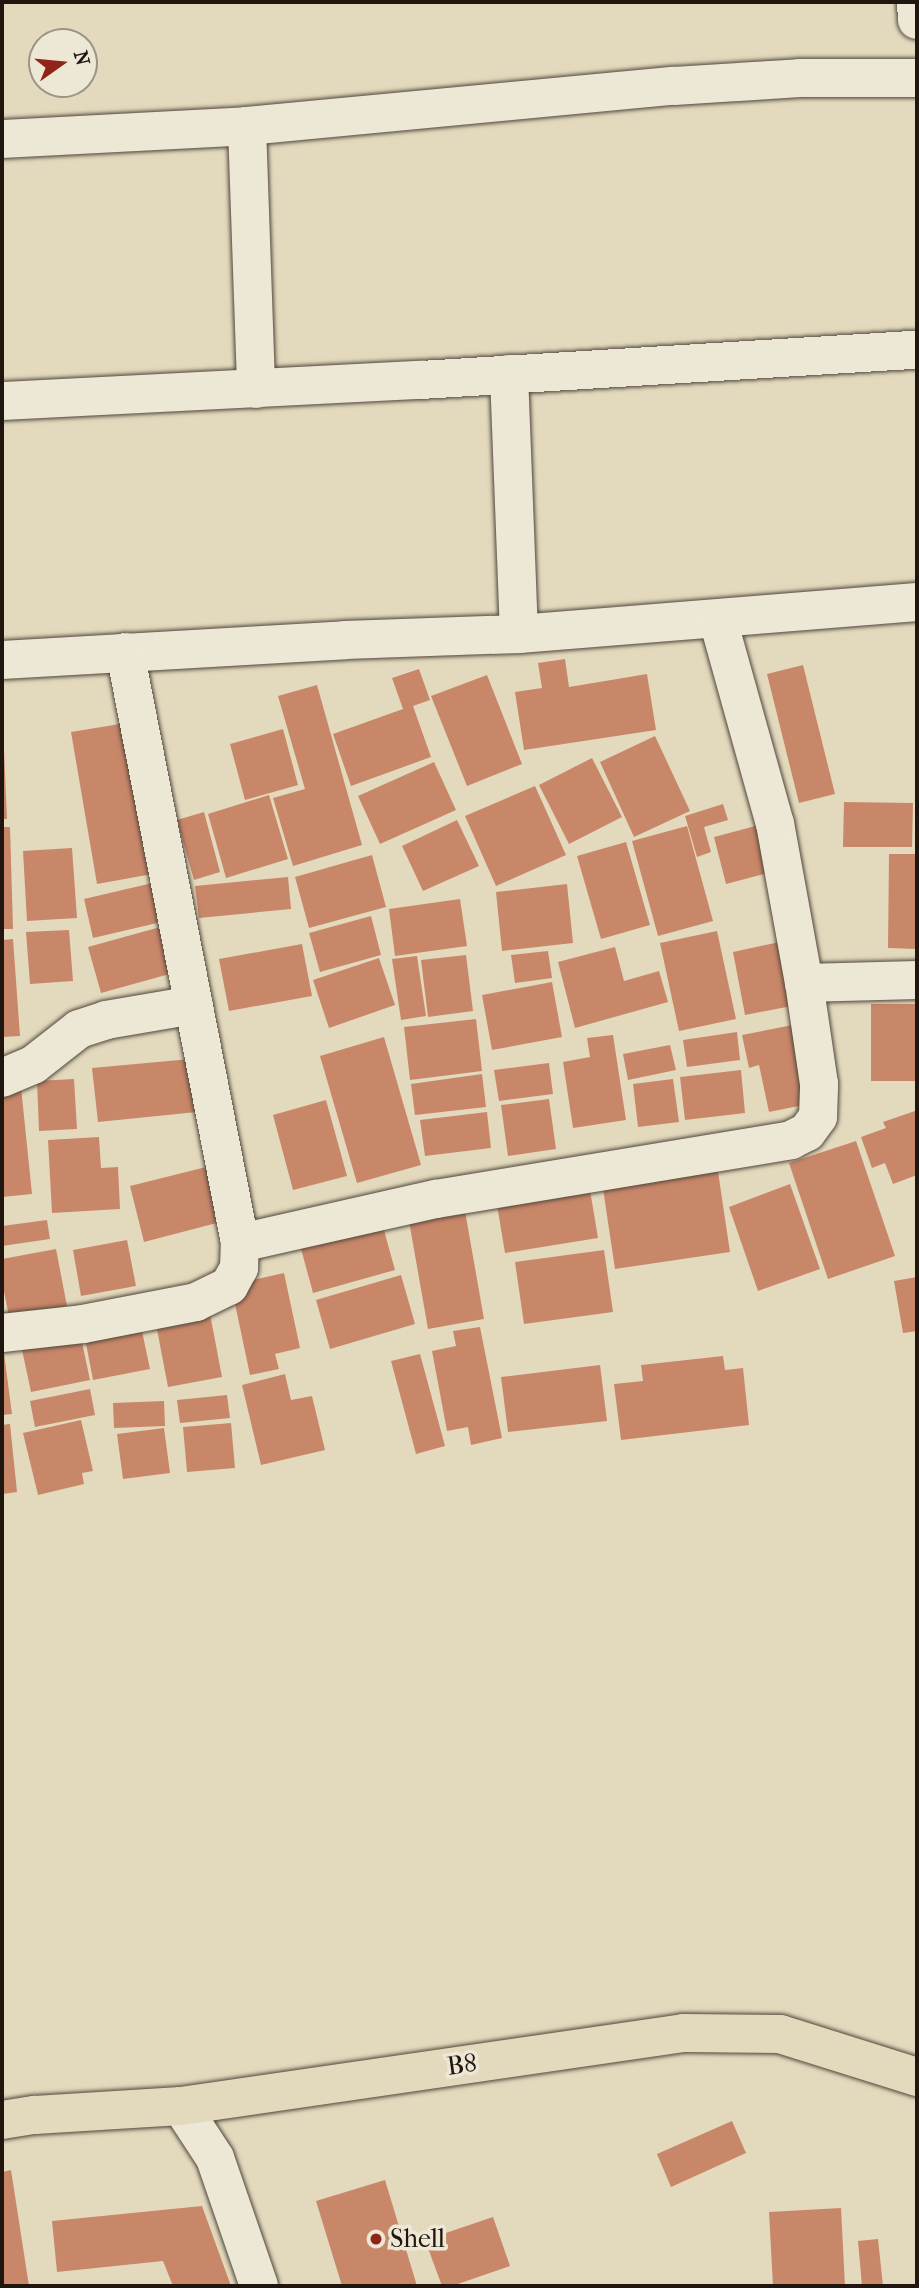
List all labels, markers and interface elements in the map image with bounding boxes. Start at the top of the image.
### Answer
north arrow [28,28,98,98]
text: N [69,48,94,68]
street label: B8 [445,2047,479,2083]
place label: Shell [390,2223,445,2255]
marker: Shell [368,2231,384,2247]

